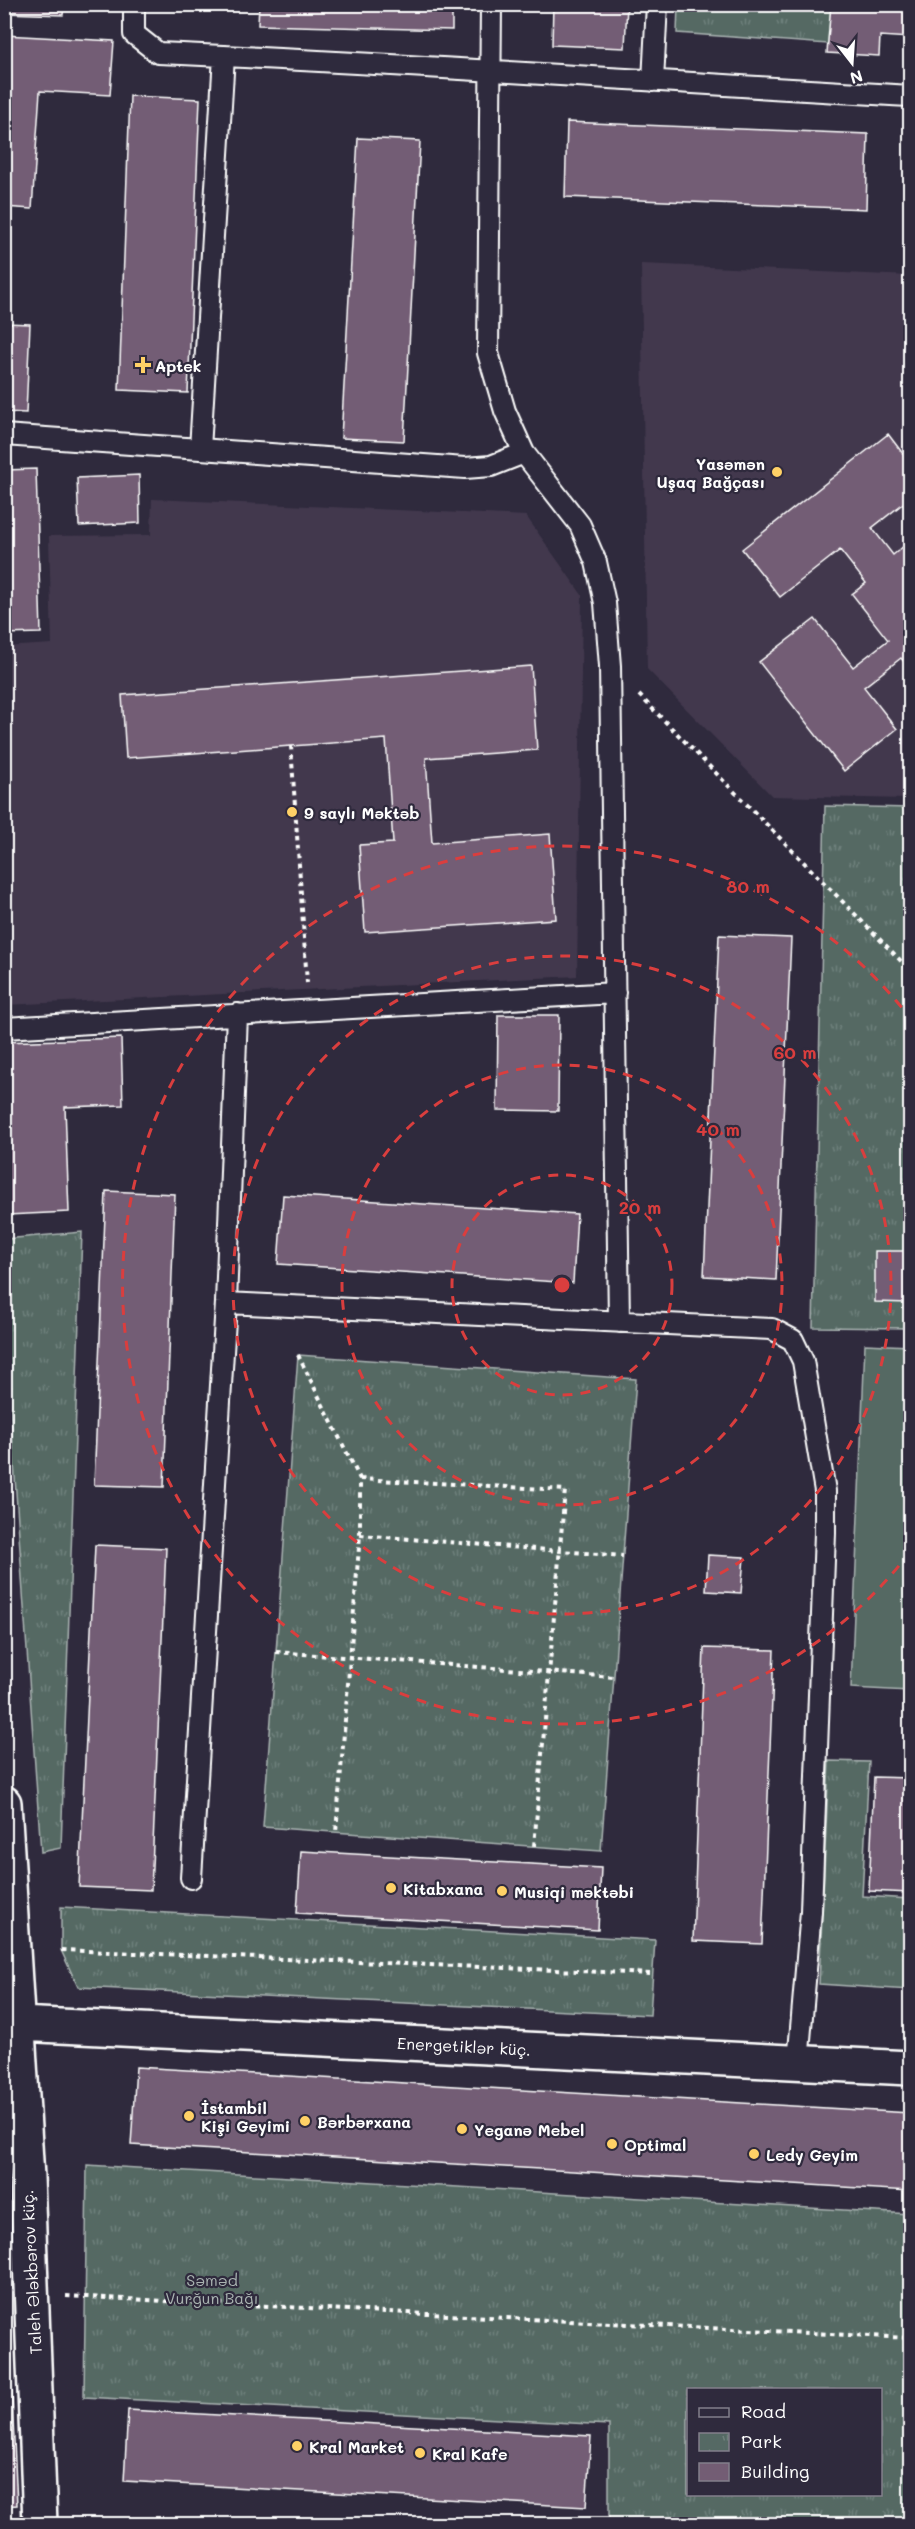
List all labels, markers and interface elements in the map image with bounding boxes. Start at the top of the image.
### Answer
north arrow [822,33,882,93]
text: N [848,66,865,90]
place label: Aptek [155,355,202,376]
marker: Aptek [136,358,150,372]
place label: Yasəmən Uşaq Bağçası [657,453,765,493]
marker: Yasəmən Uşaq Bağçası [770,465,784,479]
place label: 9 saylı Məktəb [304,802,420,823]
marker: 9 saylı Məktəb [285,805,299,819]
text: 80 m [726,874,770,898]
text: 60 m [773,1040,817,1064]
text: 40 m [696,1117,740,1141]
text: 20 m [619,1195,661,1219]
centre of rings [552,1275,572,1295]
place label: Kitabxana [403,1878,483,1899]
marker: Kitabxana [384,1881,398,1895]
place label: Musiqi məktəbi [514,1881,634,1902]
marker: Musiqi məktəbi [495,1884,509,1898]
street label: Energetiklər küç. [397,2032,531,2060]
place label: İstambil Kişi Geyimi [201,2097,290,2137]
marker: İstambil Kişi Geyimi [182,2109,196,2123]
place label: Bərbərxana [317,2111,411,2132]
marker: Bərbərxana [298,2114,312,2128]
place label: Yeganə Mebel [474,2119,584,2140]
marker: Yeganə Mebel [455,2122,469,2136]
place label: Optimal [624,2134,686,2155]
marker: Optimal [605,2137,619,2151]
place label: Ledy Geyim [766,2144,858,2165]
marker: Ledy Geyim [747,2147,761,2161]
street label: Taleh Ələkbərov küç. [16,2189,46,2355]
park label: Səməd Vurğun Bağı [165,2269,259,2308]
legend [687,2388,882,2496]
text: Road [741,2399,786,2423]
text: Park [741,2429,782,2453]
place label: Kral Market [309,2436,404,2457]
marker: Kral Market [290,2439,304,2453]
place label: Kral Kafe [432,2443,508,2464]
marker: Kral Kafe [413,2446,427,2460]
text: Building [741,2459,809,2483]

